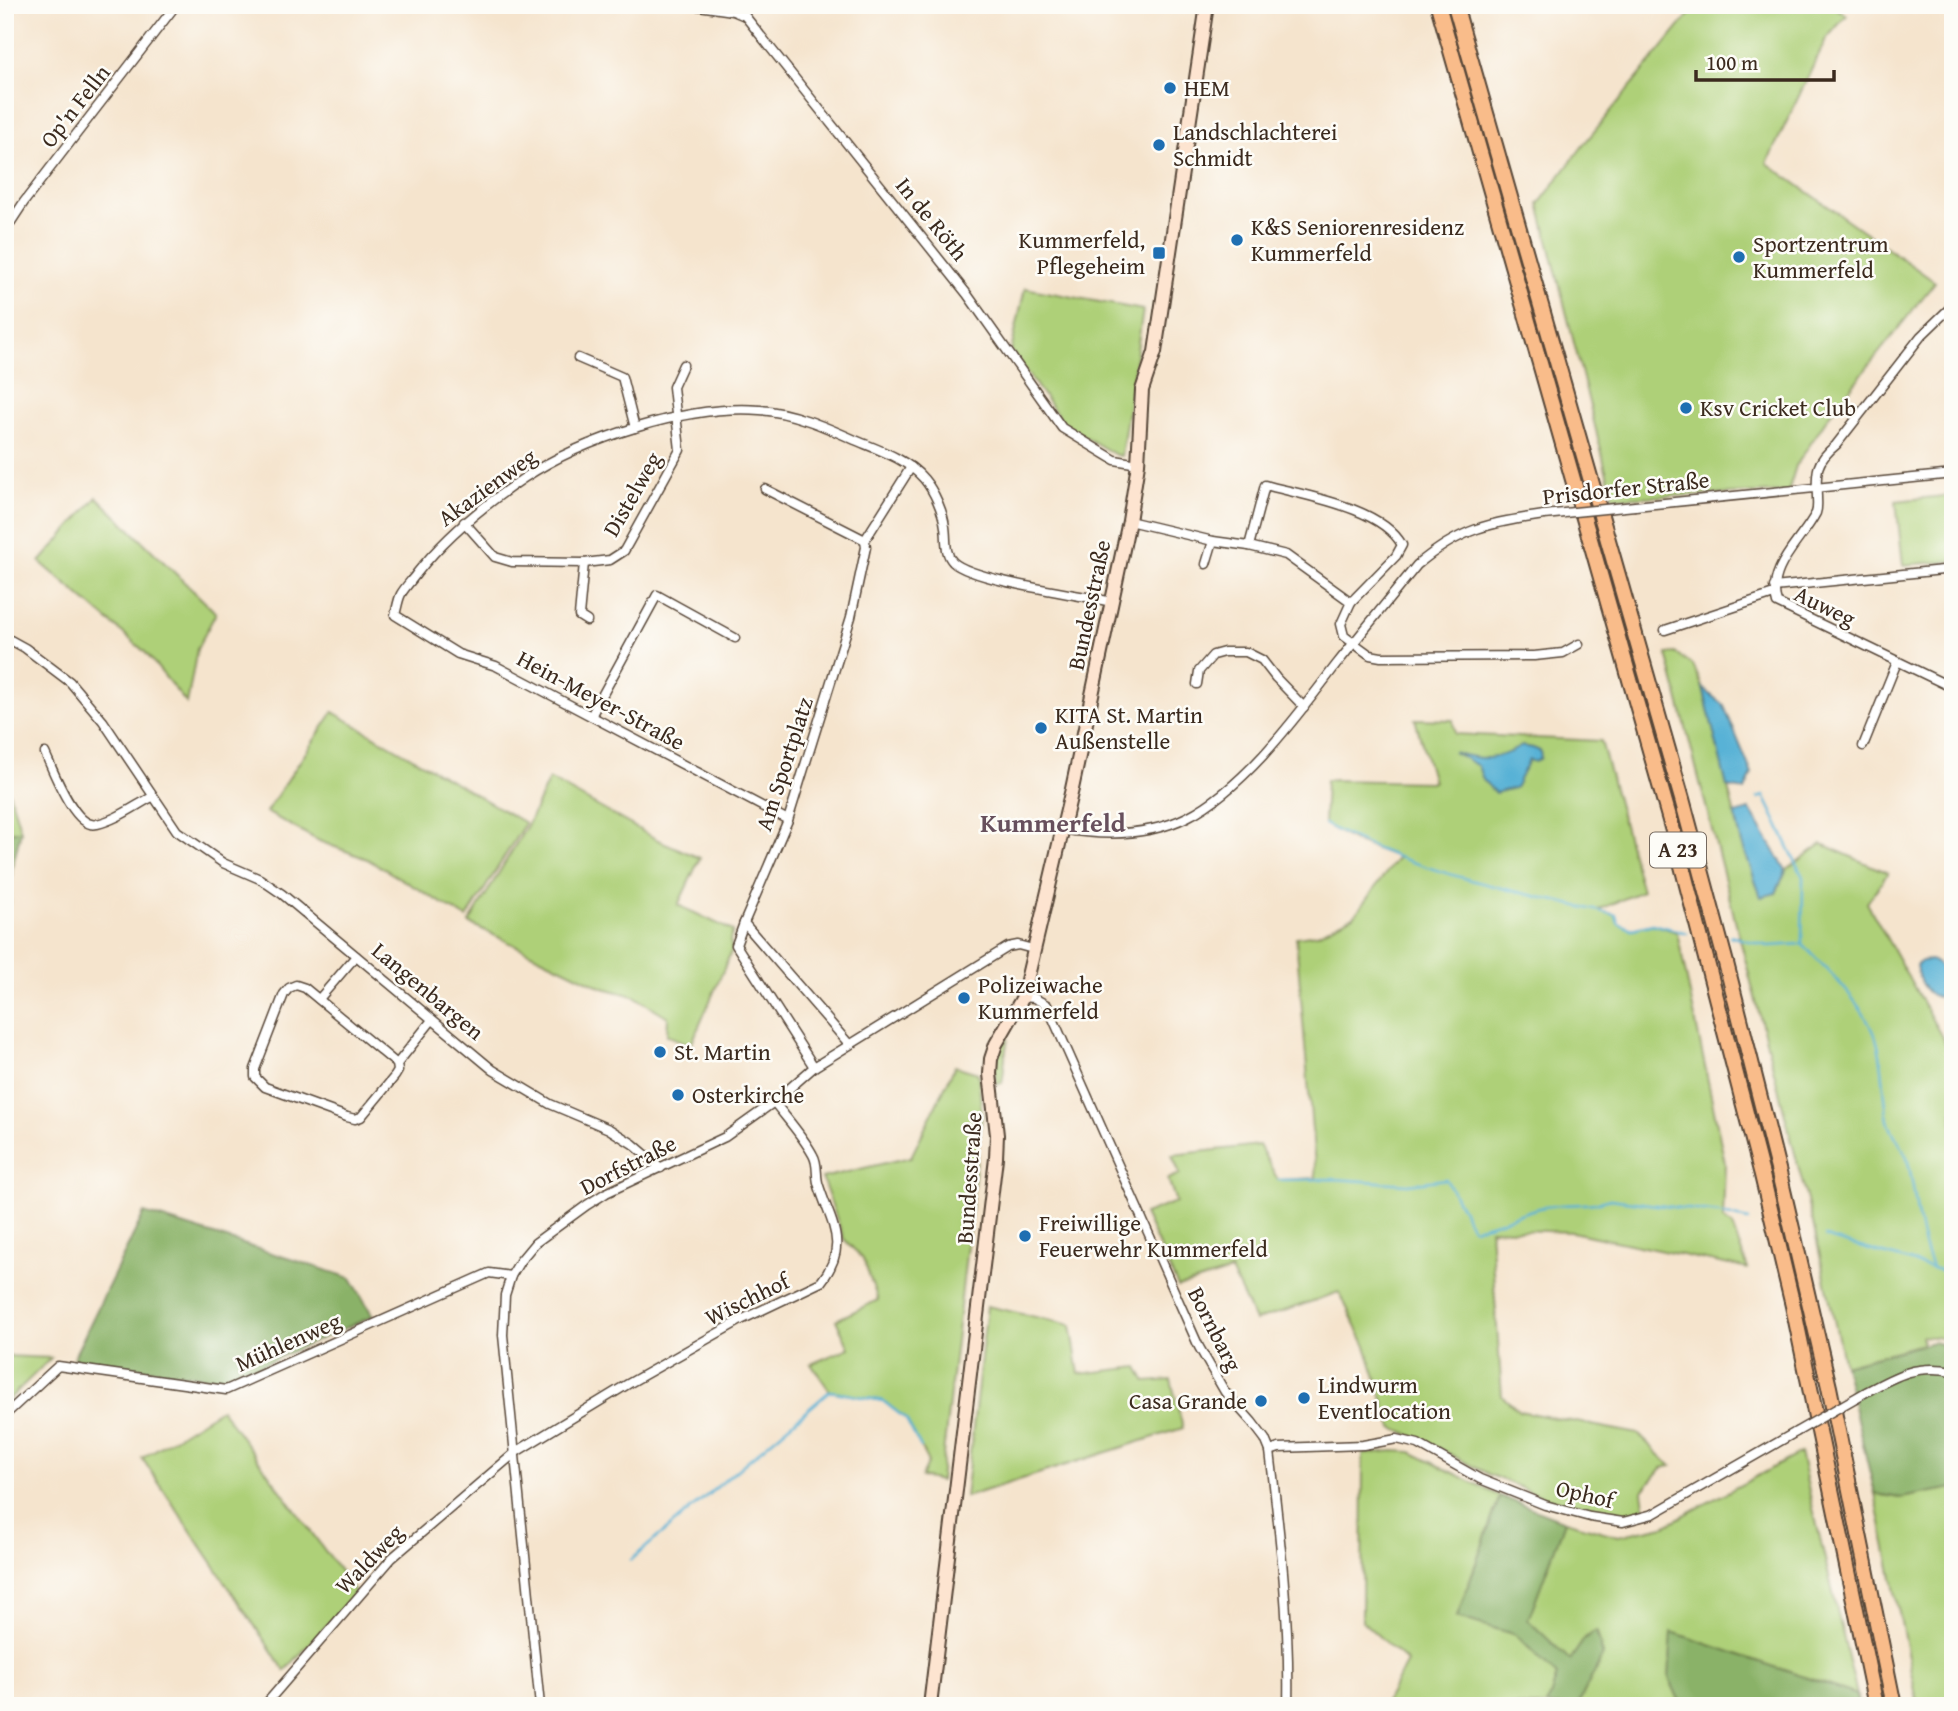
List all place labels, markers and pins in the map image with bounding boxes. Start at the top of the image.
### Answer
place label: HEM [1184,71,1230,104]
marker: HEM [1162,80,1178,96]
place label: Landschlachterei Schmidt [1173,115,1338,174]
marker: Landschlachterei Schmidt [1151,137,1167,153]
place label: K&S Seniorenresidenz Kummerfeld [1251,210,1464,269]
place label: Kummerfeld, Pflegeheim [1019,223,1145,282]
place label: Sportzentrum Kummerfeld [1753,227,1889,286]
marker: K&S Seniorenresidenz Kummerfeld [1229,232,1245,248]
marker: Kummerfeld, Pflegeheim [1151,245,1167,261]
marker: Sportzentrum Kummerfeld [1731,249,1747,265]
place label: Ksv Cricket Club [1700,391,1856,424]
marker: Ksv Cricket Club [1678,400,1694,416]
place label: KITA St. Martin Außenstelle [1055,698,1203,757]
marker: KITA St. Martin Außenstelle [1033,720,1049,736]
place label: Polizeiwache Kummerfeld [978,968,1103,1027]
marker: Polizeiwache Kummerfeld [956,990,972,1006]
place label: St. Martin [674,1035,771,1068]
marker: St. Martin [652,1044,668,1060]
place label: Osterkirche [692,1078,804,1111]
marker: Osterkirche [670,1087,686,1103]
place label: Freiwillige Feuerwehr Kummerfeld [1039,1206,1268,1265]
marker: Freiwillige Feuerwehr Kummerfeld [1017,1228,1033,1244]
place label: Lindwurm Eventlocation [1318,1368,1451,1427]
place label: Casa Grande [1129,1384,1247,1417]
marker: Lindwurm Eventlocation [1296,1390,1312,1406]
marker: Casa Grande [1253,1393,1269,1409]

